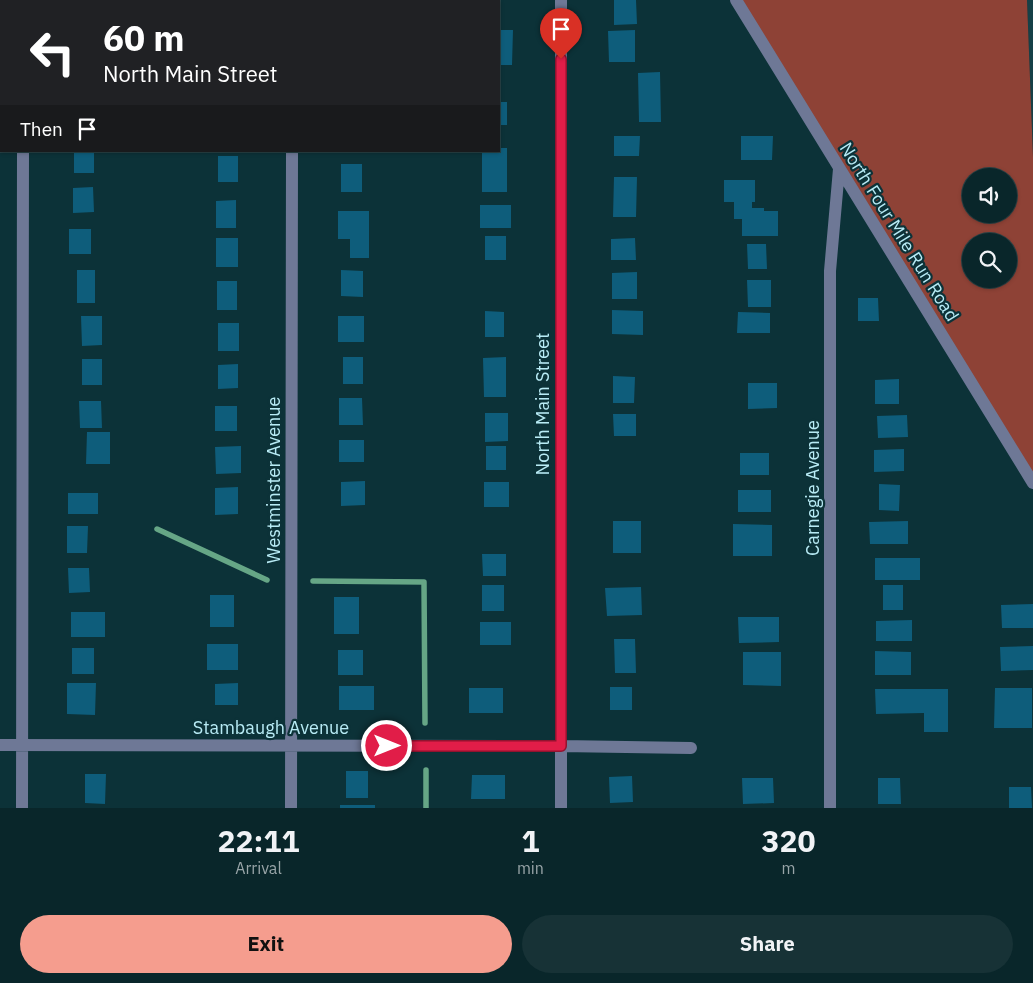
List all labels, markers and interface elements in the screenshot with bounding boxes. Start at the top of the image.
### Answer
pin [540,8,582,59]
text: 60 m [103,15,185,61]
icon: arrive [547,15,575,43]
icon: left [20,20,85,85]
text: North Main Street [103,59,278,88]
icon: arrive [73,115,101,143]
text: Then [20,117,63,141]
street label: North Four Mile Run Road [835,138,964,326]
map controls [962,168,1017,288]
button: sound [962,168,1017,223]
button: search [962,233,1017,288]
street label: North Main Street [531,333,554,475]
street label: Westminster Avenue [262,397,285,563]
street label: Carnegie Avenue [801,420,824,556]
street label: Stambaugh Avenue [193,716,349,739]
position arrow [360,719,412,771]
text: 22:11 [218,821,299,860]
text: 1 [521,821,539,860]
text: 320 [761,821,815,860]
text: Arrival [235,858,282,878]
text: min [517,858,544,878]
text: m [781,858,795,878]
button: Exit [20,915,512,973]
button: Share [522,915,1013,973]

